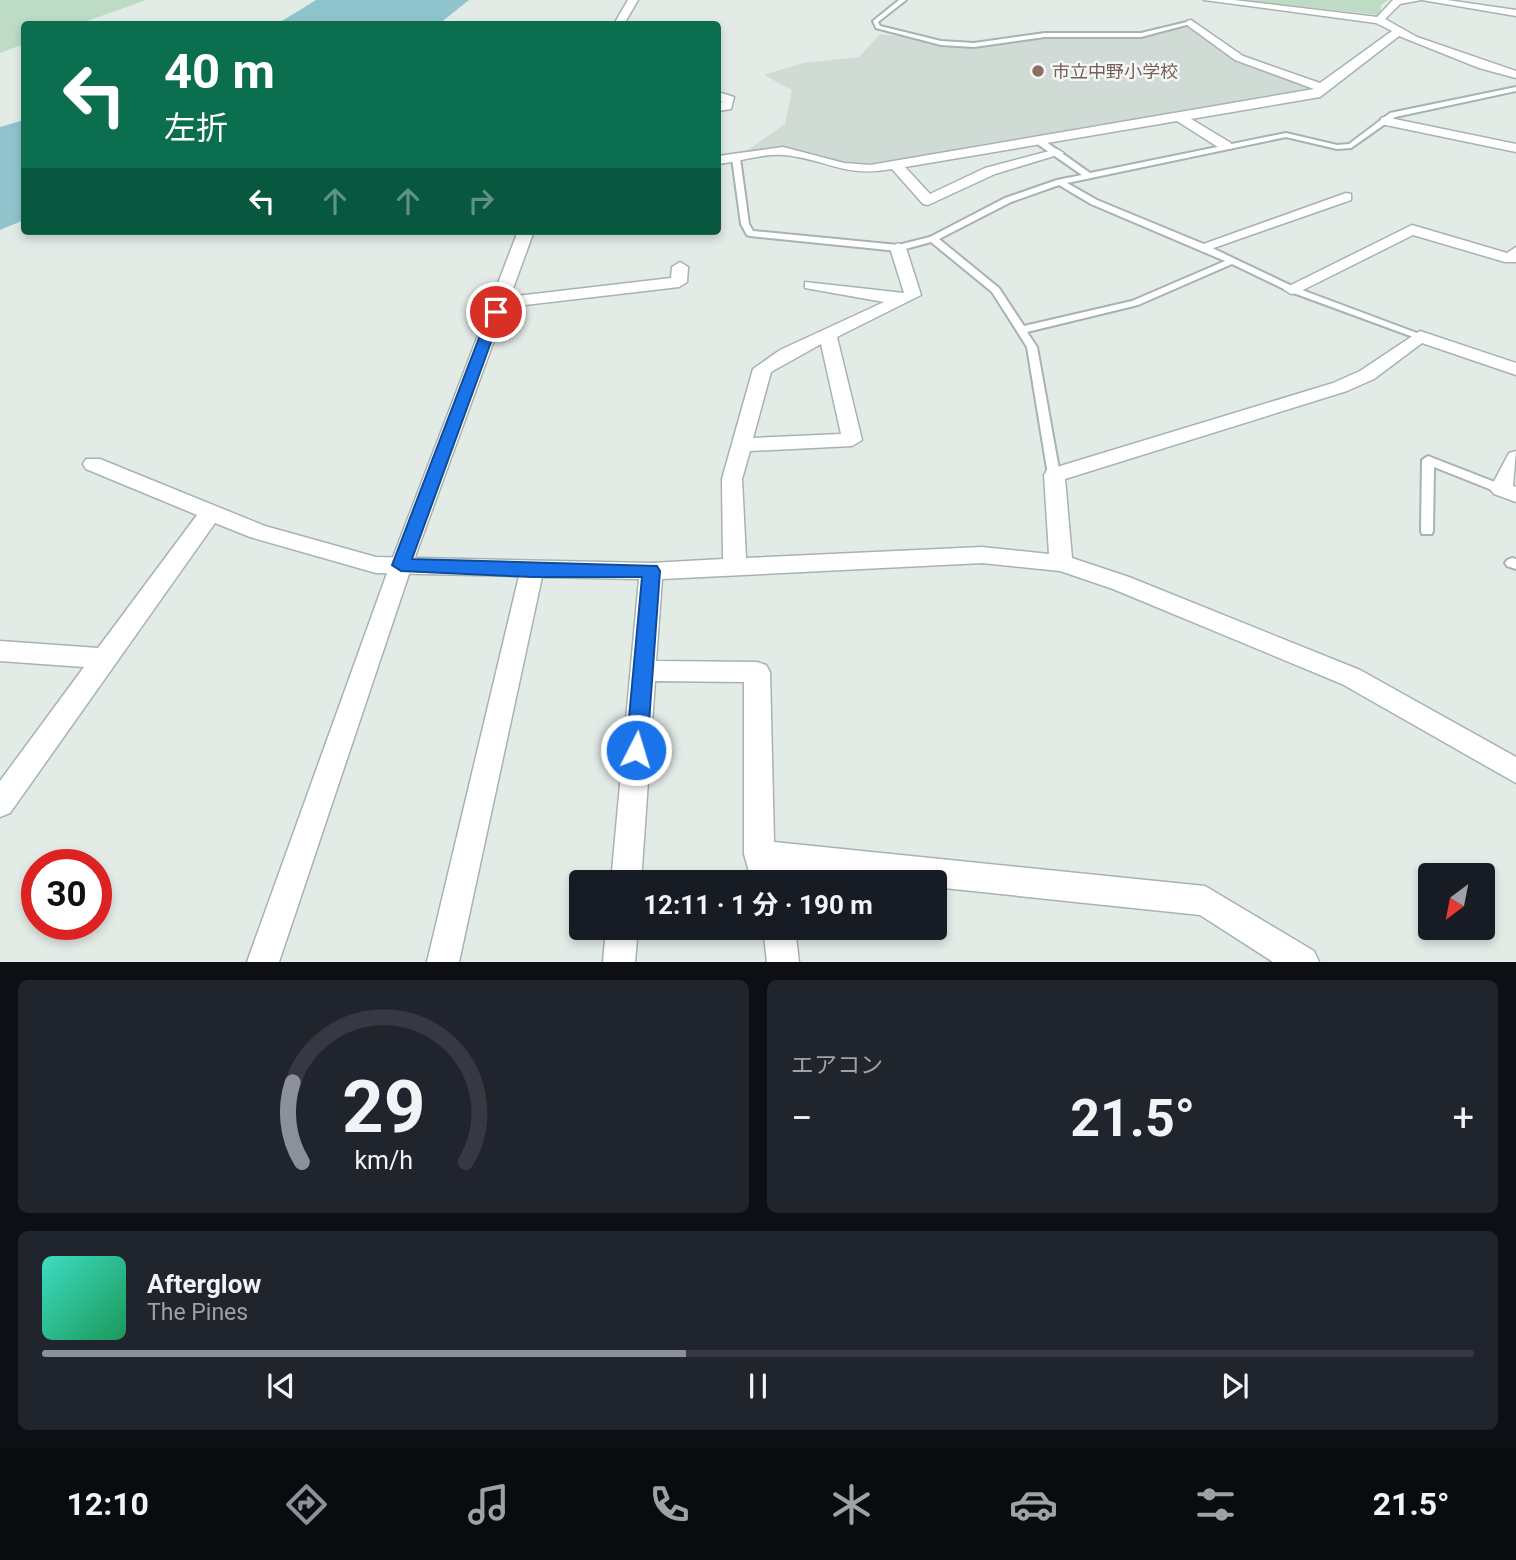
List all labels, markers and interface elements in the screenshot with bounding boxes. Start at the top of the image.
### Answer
text: 40 m [164,43,275,100]
icon: left [49,49,140,140]
place label: 市立中野小学校 [1052,61,1178,82]
marker: 市立中野小学校 [1030,63,1046,79]
text: 左折 [164,109,228,147]
icon: left [243,182,281,220]
icon: ahead [316,182,354,220]
icon: ahead [389,182,427,220]
icon: right [462,182,500,220]
pin [466,282,526,342]
icon: arrive [477,293,515,331]
position arrow [599,713,673,787]
speed limit sign: 30 [21,849,112,940]
north arrow [1418,863,1494,940]
map controls [1418,863,1495,940]
text: 12:11 · 1 分 · 190 m [643,890,873,920]
text: エアコン [791,1052,883,1079]
text: 29 [342,1065,425,1151]
text: 21.5° [1070,1088,1195,1149]
text: − [791,1096,813,1140]
text: + [1452,1096,1474,1140]
text: km/h [354,1146,413,1175]
text: Afterglow [147,1269,261,1299]
text: The Pines [147,1299,248,1326]
icon: previous [262,1367,300,1405]
icon: pause [739,1367,777,1405]
icon: next [1216,1367,1254,1405]
icon: directions [282,1480,331,1529]
icon: music [464,1480,513,1529]
icon: phone [645,1480,694,1529]
icon: climate [827,1480,876,1529]
icon: car [1009,1480,1058,1529]
icon: filters [1191,1480,1240,1529]
text: 12:10 [66,1485,149,1523]
text: 21.5° [1373,1485,1449,1523]

